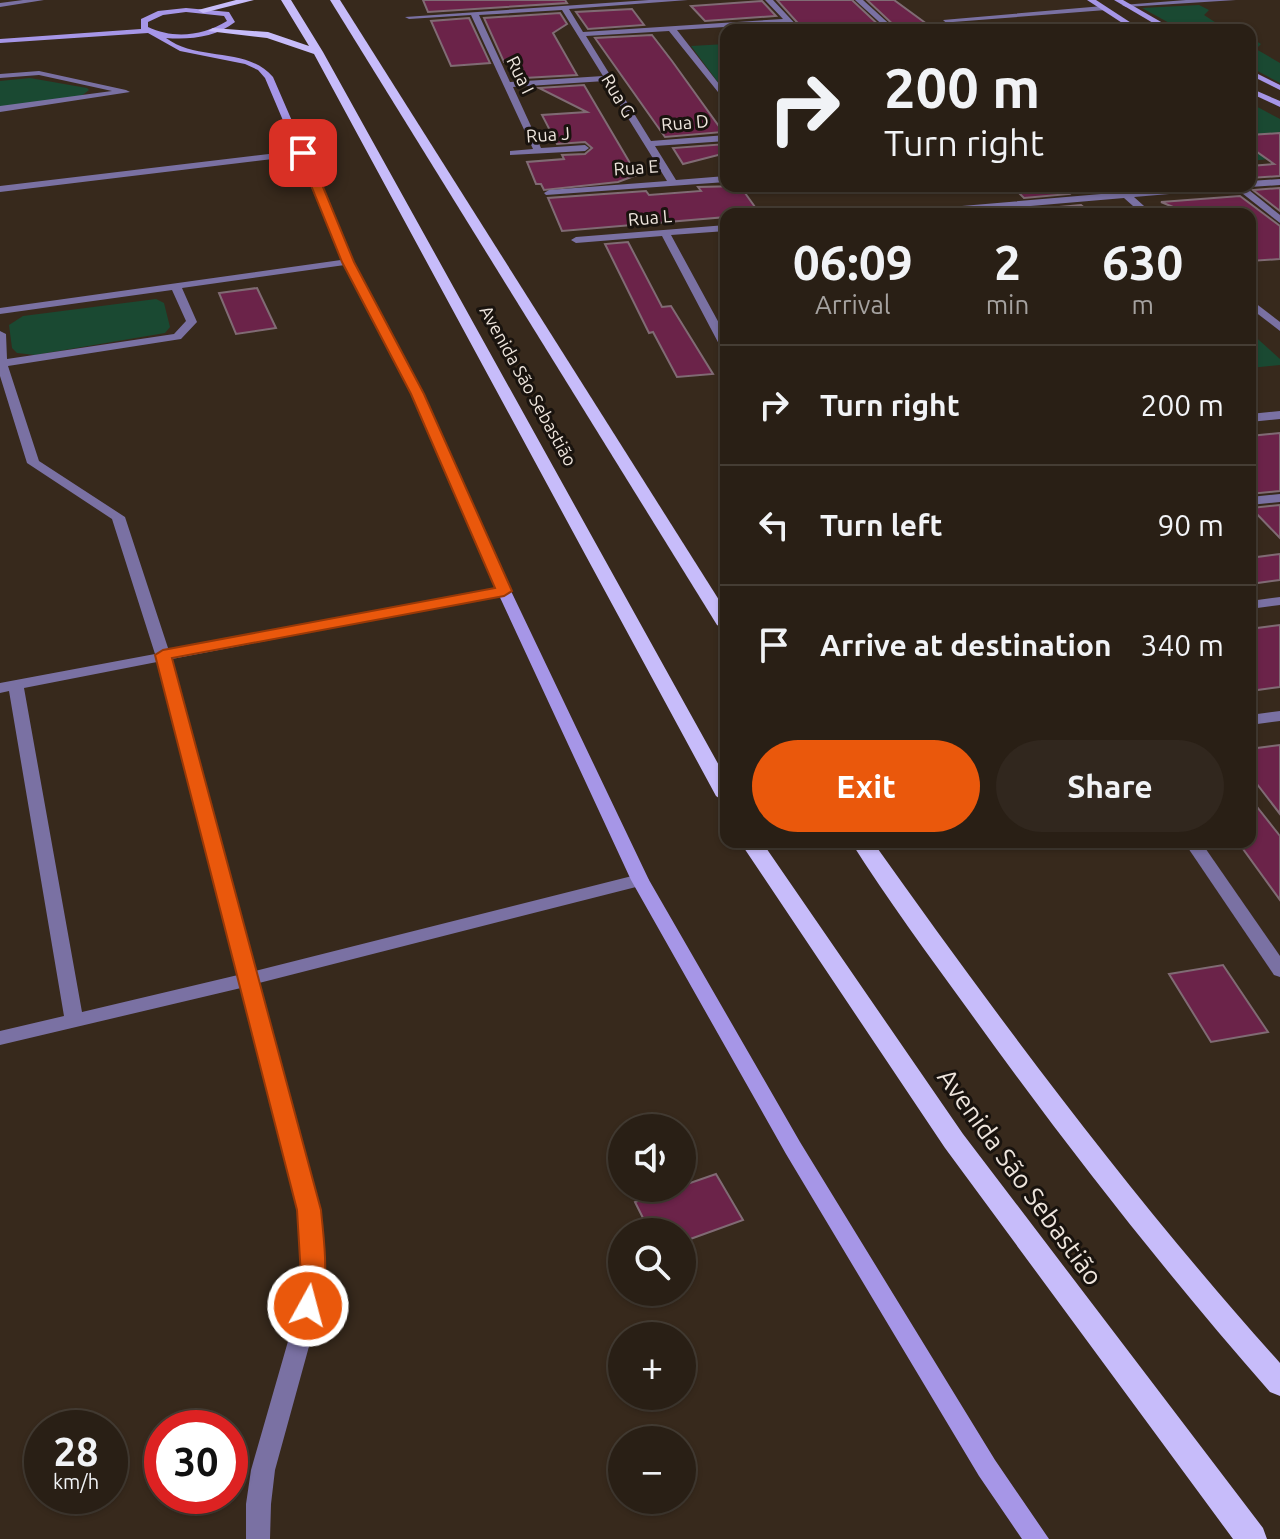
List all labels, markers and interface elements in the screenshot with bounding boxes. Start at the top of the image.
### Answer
street label: Rua I [503,52,539,97]
icon: right [752,56,856,160]
text: 200 m [884,56,1040,119]
street label: Rua G [598,70,639,121]
street label: Rua D [660,110,709,134]
pin [269,119,337,187]
text: Turn right [884,122,1044,163]
street label: Rua J [525,123,570,146]
icon: arrive [281,131,325,175]
street label: Rua E [613,155,659,179]
street label: Rua L [627,205,673,229]
text: 06:09 [793,235,913,289]
text: 2 [994,235,1021,289]
text: 630 [1102,235,1183,289]
text: Arrival [815,290,891,319]
text: min [986,290,1029,319]
text: m [1131,290,1154,319]
street label: Avenida São Sebastião [476,302,581,469]
icon: right [752,383,796,427]
text: Turn right [820,388,960,422]
text: 200 m [1140,388,1224,422]
icon: left [752,503,796,547]
text: Turn left [820,508,942,542]
text: 90 m [1157,508,1224,542]
icon: arrive [752,623,796,667]
text: Arrive at destination [820,628,1112,662]
text: 340 m [1140,628,1224,662]
button: Exit [752,740,980,832]
button: Share [996,740,1224,832]
street label: Avenida São Sebastião [932,1063,1109,1291]
map controls [608,1114,696,1514]
button: sound [608,1114,696,1202]
button: search [608,1218,696,1306]
position arrow [266,1264,350,1348]
button: + [608,1322,696,1410]
speed limit sign: 30 [144,1410,248,1514]
button: − [608,1426,696,1514]
text: 28 [53,1429,99,1474]
text: km/h [53,1470,99,1493]

